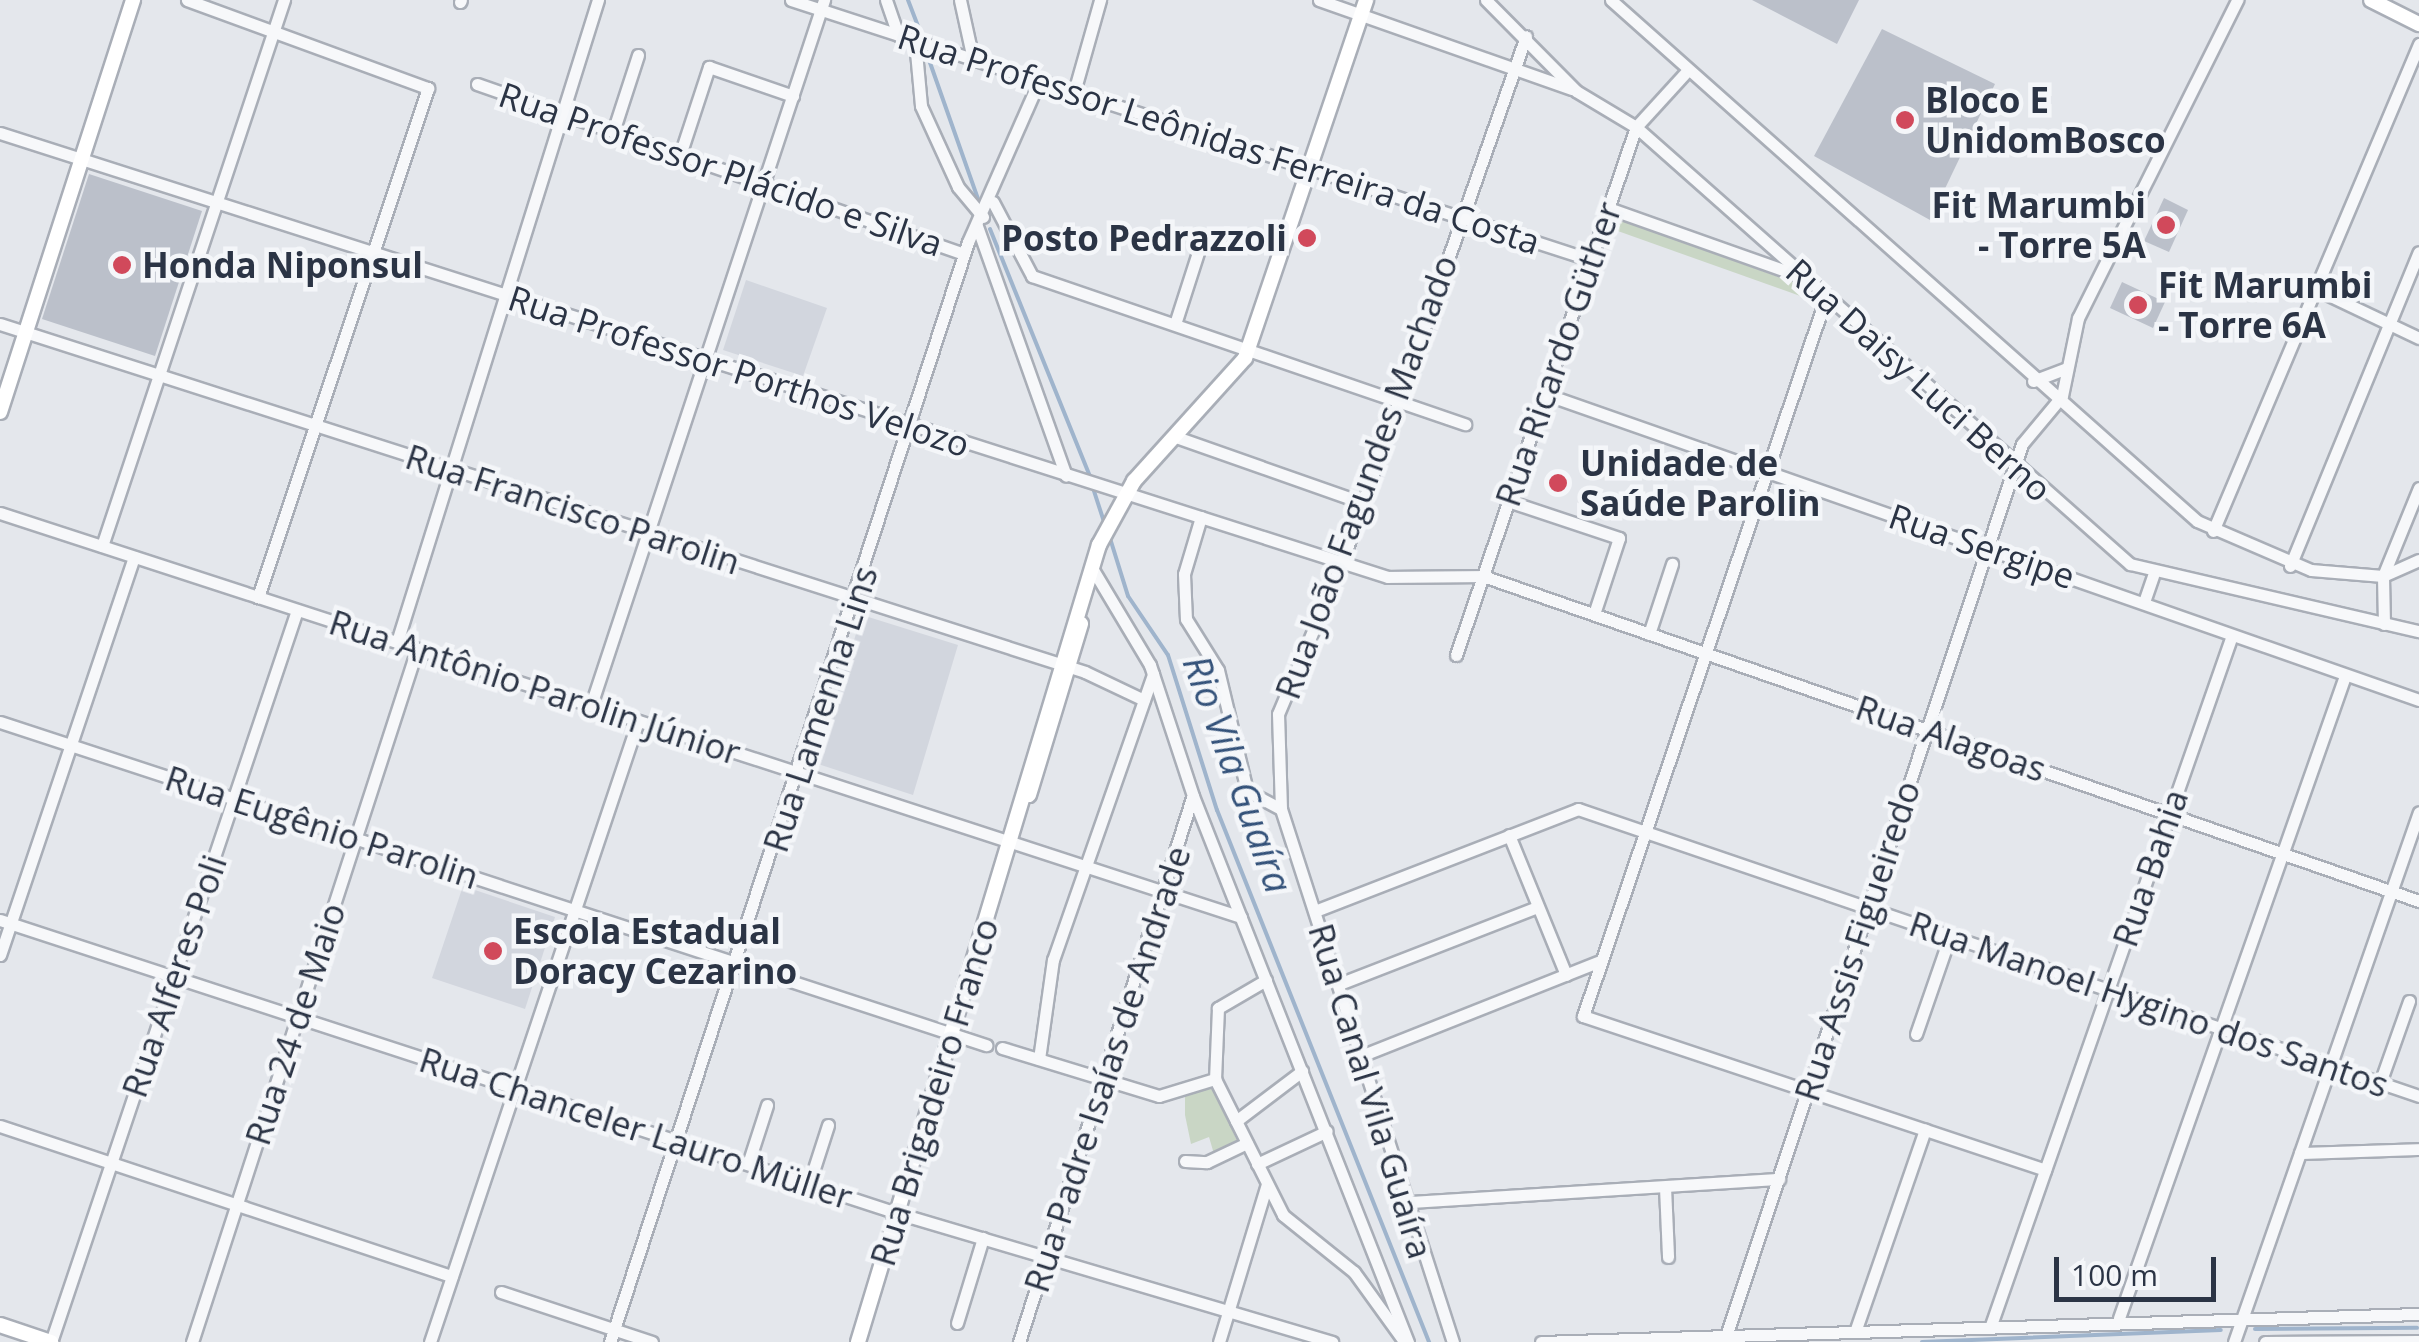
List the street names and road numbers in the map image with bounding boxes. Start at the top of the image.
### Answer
street label: Rua Professor Leônidas Ferreira da Costa [893,15,1545,263]
street label: Rua Professor Plácido e Silva [494,73,948,265]
street label: Rua Ricardo Güther [1486,196,1630,512]
street label: Rua João Fagundes Machado [1266,249,1466,705]
street label: Rua Daisy Luci Berno [1778,250,2060,510]
street label: Rua Professor Porthos Velozo [503,277,975,465]
street label: Rua Francisco Parolin [401,435,745,583]
street label: Rua Sergipe [1884,495,2080,597]
street label: Rua Lamenha Lins [754,561,886,857]
street label: Rua Antônio Parolin Júnior [324,601,746,773]
street label: Rua Alagoas [1850,686,2052,790]
street label: Rua Eugênio Parolin [160,757,484,897]
street label: Rua Assis Figueiredo [1785,776,1929,1106]
street label: Rua Bahia [2104,784,2196,952]
street label: Rua Padre Isaías de Andrade [1015,841,1199,1297]
street label: Rua Alferes Poli [113,849,235,1103]
street label: Rua 24 de Maio [236,898,354,1150]
street label: Rua Manoel Hygino dos Santos [1904,902,2394,1106]
street label: Rua Brigadeiro Franco [861,913,1007,1271]
street label: Rua Canal Vila Guaíra [1300,918,1442,1264]
street label: Rua Chanceler Lauro Müller [414,1038,858,1218]

